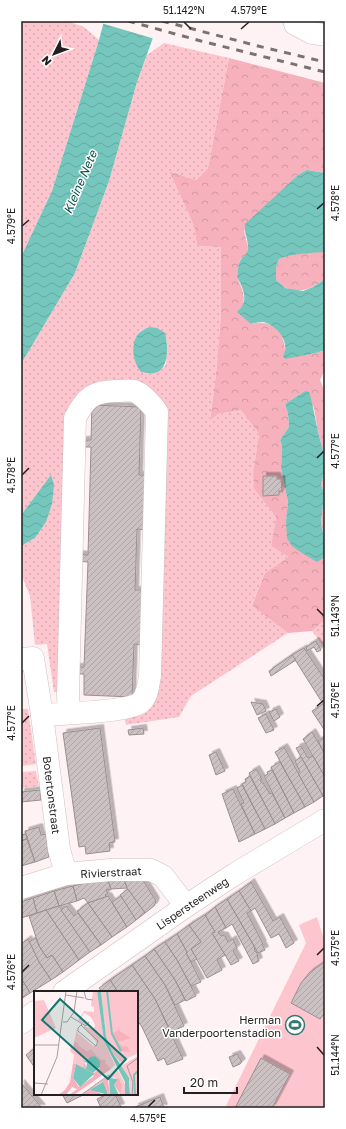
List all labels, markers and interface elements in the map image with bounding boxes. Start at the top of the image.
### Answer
text: 51.142°N [163,4,205,16]
text: 4.579°E [231,4,267,16]
north arrow [34,34,74,74]
text: N [39,54,54,68]
water label: Kleine Nete [60,147,100,216]
text: 4.578°E [329,185,341,221]
text: 4.579°E [5,208,17,244]
text: 4.577°E [329,433,341,469]
text: 4.578°E [5,457,17,493]
text: 51.143°N [329,595,341,637]
text: 4.576°E [329,682,341,718]
text: 4.577°E [5,705,17,741]
street label: Botertonstraat [41,755,63,835]
street label: Rivierstraat [80,864,142,880]
street label: Lispersteenweg [154,874,230,932]
text: 4.575°E [329,930,341,966]
text: 4.576°E [5,954,17,990]
inset map [34,991,138,1095]
place label: Herman Vanderpoortenstadion [162,1013,281,1039]
sports icon: Herman Vanderpoortenstadion [284,1014,306,1036]
text: 51.144°N [329,1034,341,1076]
scale bar [184,1069,237,1095]
text: 20 m [190,1075,218,1090]
text: 4.575°E [130,1112,166,1124]

